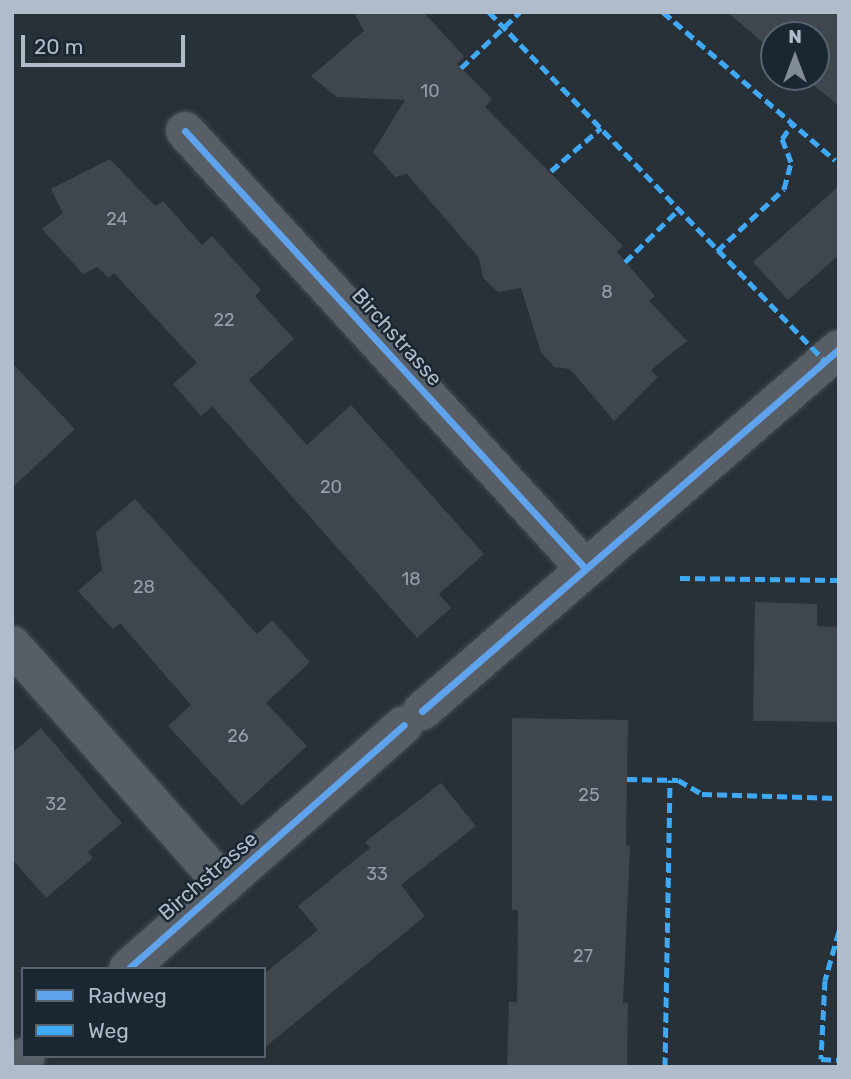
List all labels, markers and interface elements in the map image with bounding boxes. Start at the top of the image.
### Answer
scale bar [24,21,189,65]
north arrow [760,21,830,91]
text: N [788,25,802,48]
text: 20 m [34,34,83,59]
house number: 10 [420,80,440,102]
house number: 24 [106,208,128,230]
house number: 8 [601,281,613,303]
street label: Birchstrasse [347,283,447,391]
house number: 22 [213,309,235,331]
house number: 20 [320,476,342,498]
house number: 18 [401,568,421,590]
house number: 28 [133,576,155,598]
house number: 26 [227,725,249,747]
house number: 25 [578,784,600,806]
house number: 32 [45,793,67,815]
street label: Birchstrasse [153,826,263,926]
house number: 33 [366,863,388,885]
house number: 27 [573,945,593,967]
legend [21,967,266,1058]
text: Radweg [88,983,167,1008]
text: Weg [88,1018,129,1043]

